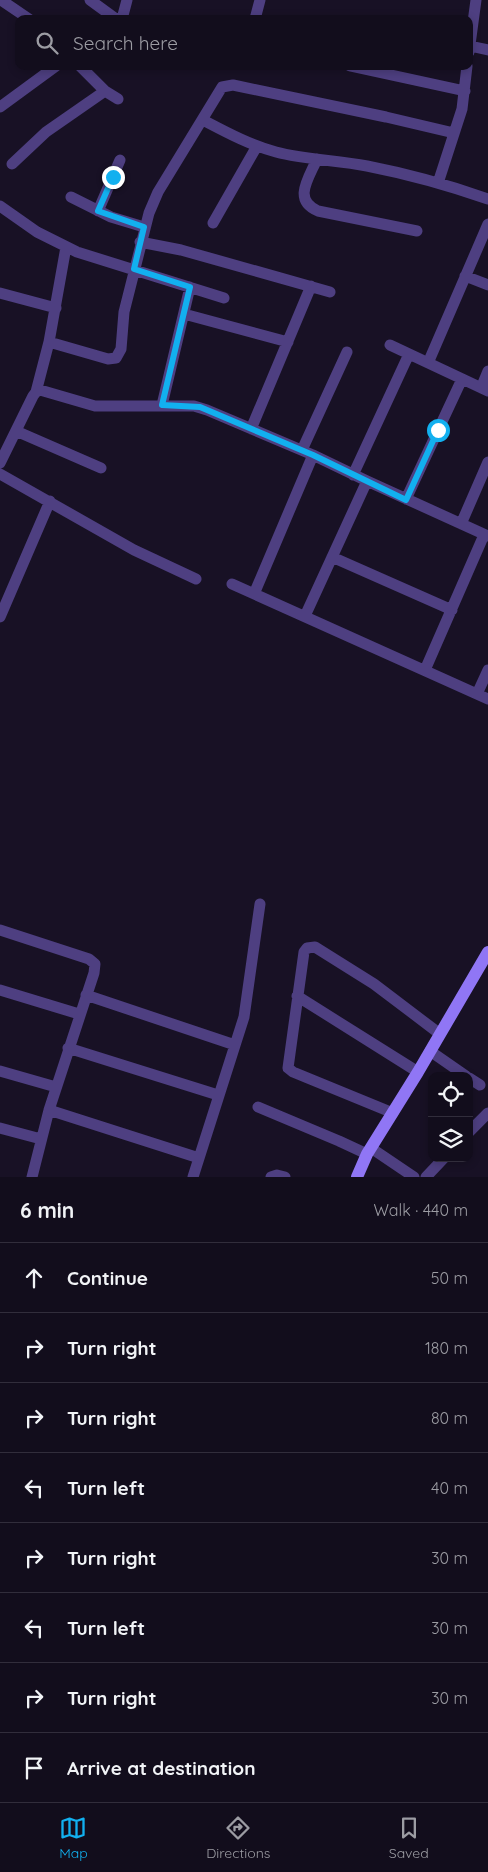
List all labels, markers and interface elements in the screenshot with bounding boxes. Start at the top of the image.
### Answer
search box [15,15,473,70]
icon: search [33,29,61,57]
text: Search here [73,31,178,55]
route end [102,166,125,189]
route start [427,419,450,442]
map controls [428,1072,473,1162]
button: locate [428,1072,473,1117]
button: layers [428,1117,473,1162]
text: 6 min [20,1197,74,1223]
text: Walk · 440 m [374,1200,468,1220]
icon: ahead [20,1264,48,1292]
text: Continue [67,1266,148,1290]
text: 50 m [431,1268,468,1288]
icon: right [20,1334,48,1362]
text: Turn right [67,1336,156,1360]
text: 180 m [425,1338,468,1358]
icon: right [20,1404,48,1432]
text: Turn right [67,1406,156,1430]
text: 80 m [431,1408,468,1428]
icon: left [20,1474,48,1502]
text: Turn left [67,1476,145,1500]
text: 40 m [431,1478,468,1498]
icon: right [20,1544,48,1572]
text: Turn right [67,1546,156,1570]
text: 30 m [431,1548,468,1568]
icon: left [20,1614,48,1642]
text: Turn left [67,1616,145,1640]
text: 30 m [431,1618,468,1638]
icon: right [20,1684,48,1712]
text: Turn right [67,1686,156,1710]
text: 30 m [431,1688,468,1708]
icon: arrive [20,1754,48,1782]
text: Arrive at destination [67,1756,256,1780]
tab: Map [59,1814,88,1862]
tab: Directions [206,1814,270,1862]
tab: Saved [389,1814,429,1862]

